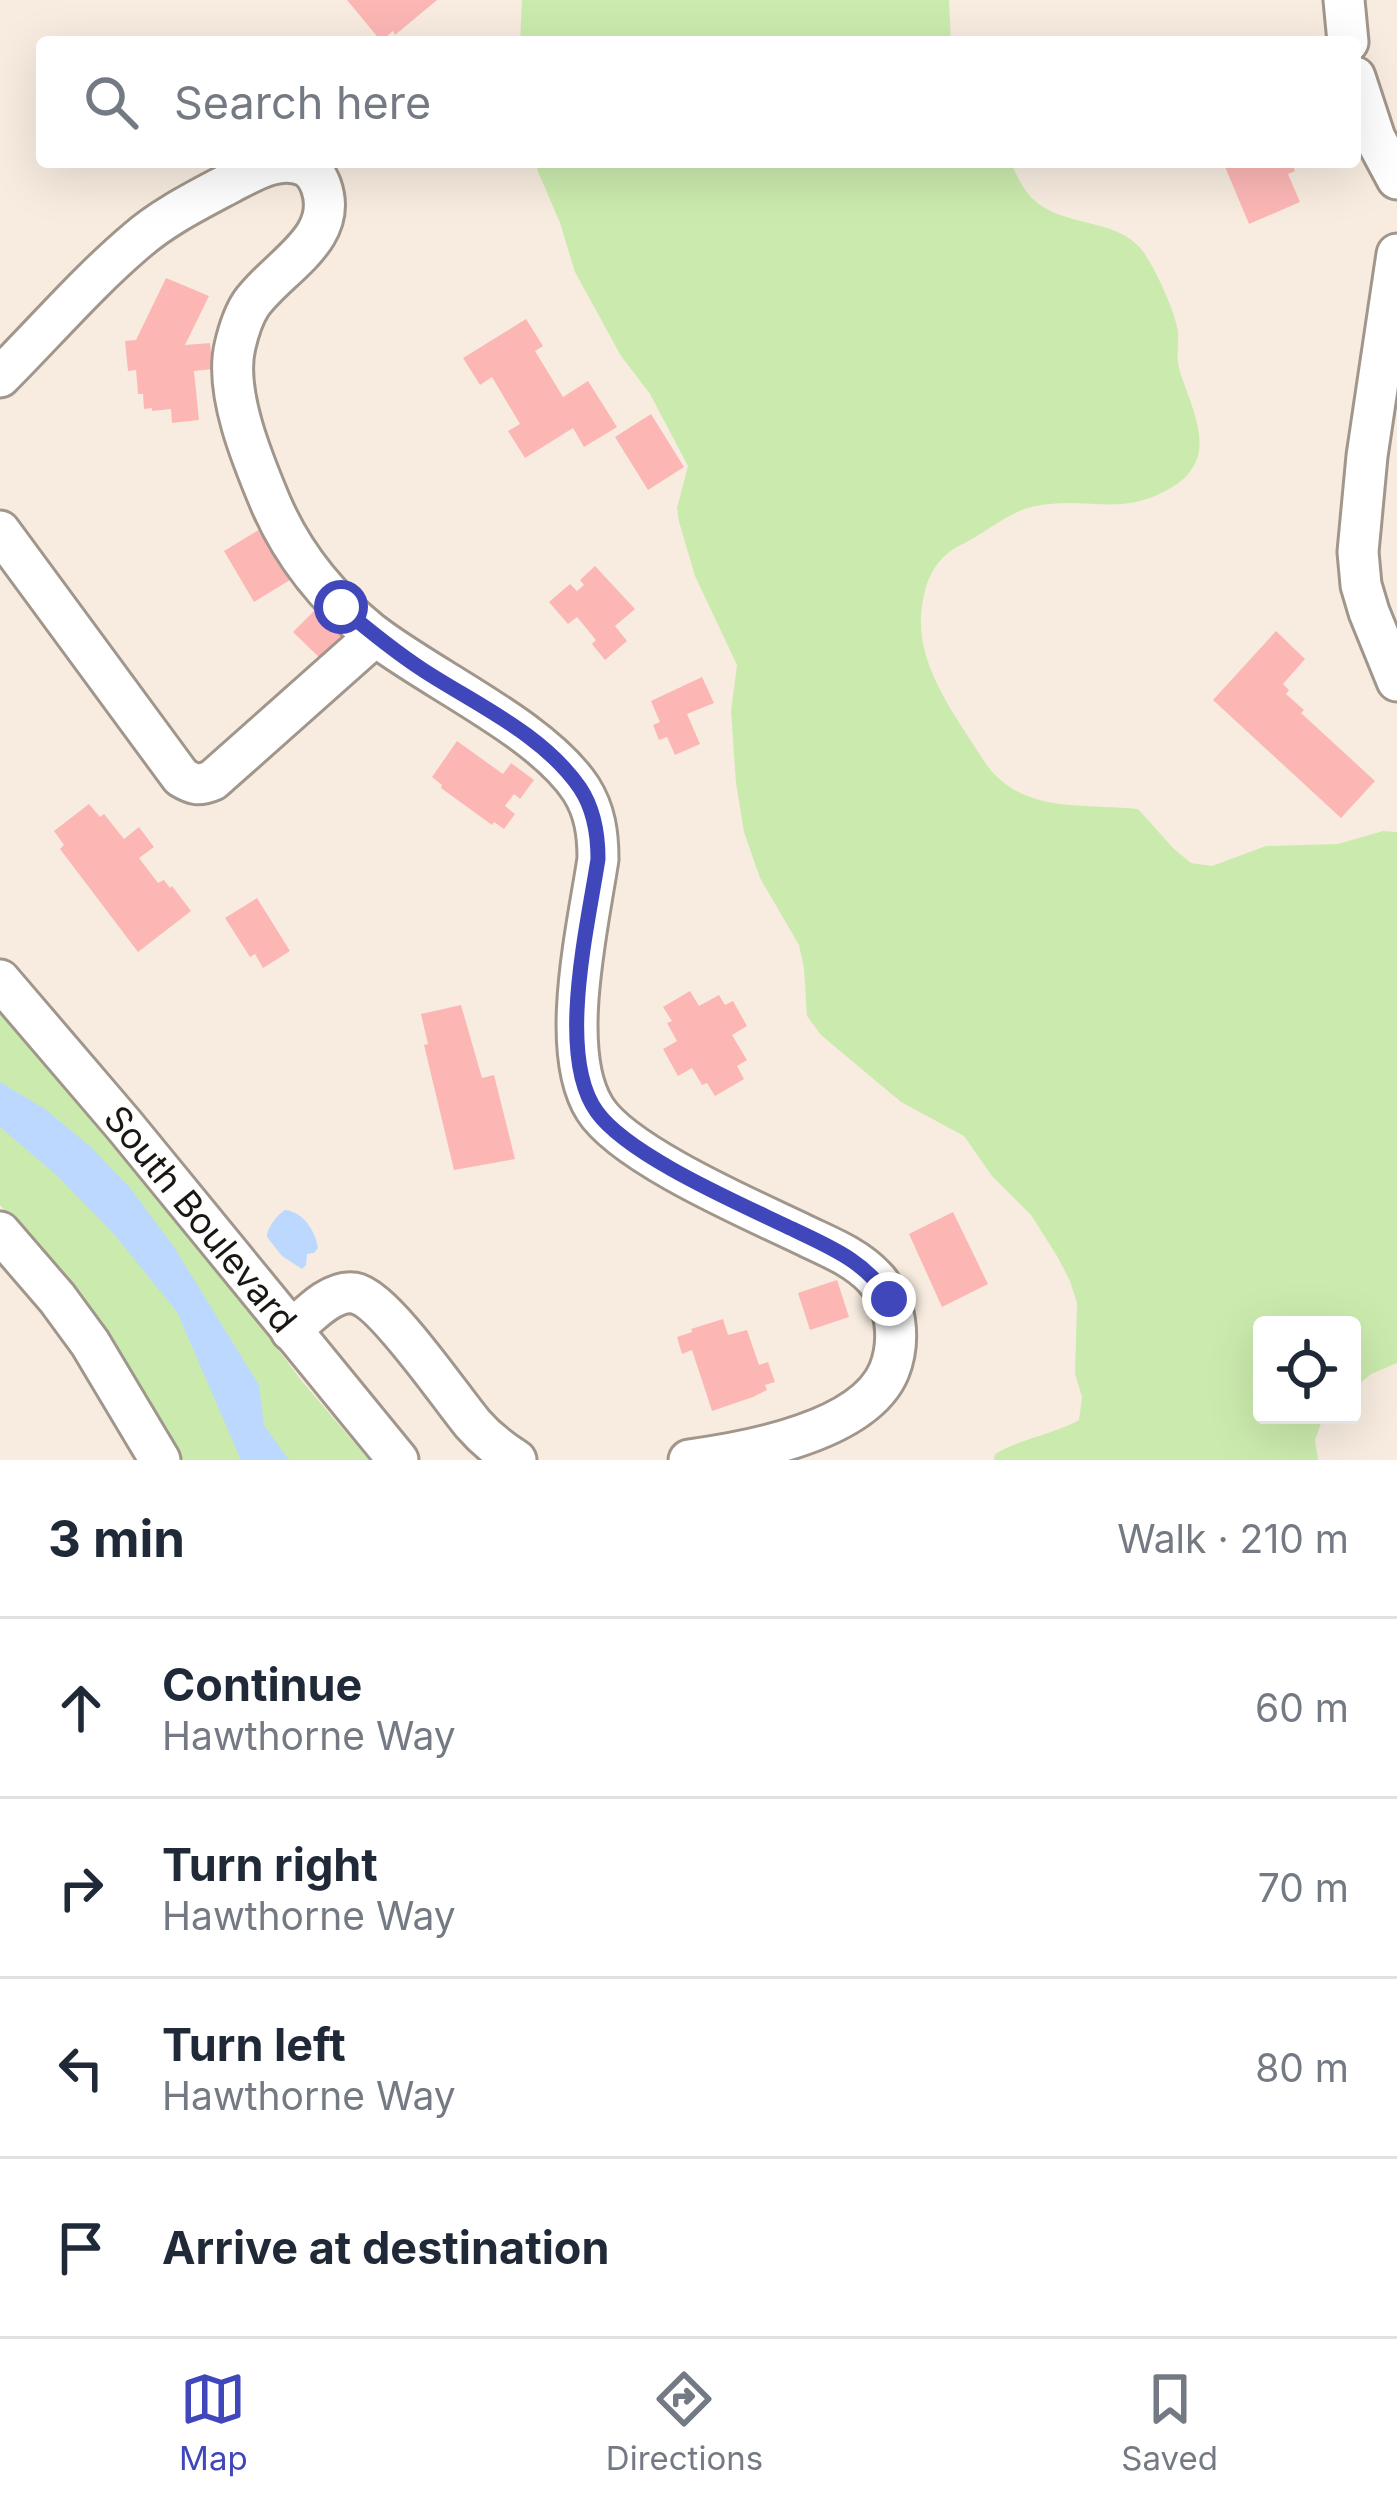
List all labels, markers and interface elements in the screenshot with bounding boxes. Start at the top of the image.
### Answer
search box [36,36,1361,168]
icon: search [78,69,144,135]
text: Search here [174,75,431,130]
route start [314,580,368,634]
street label: South Boulevard [95,1096,306,1341]
route end [862,1272,916,1326]
map controls [1253,1316,1361,1424]
button: locate [1253,1316,1361,1424]
text: 3 min [48,1508,185,1569]
text: Walk · 210 m [1117,1515,1349,1562]
text: Continue [162,1657,362,1712]
icon: ahead [48,1675,114,1741]
text: 60 m [1255,1684,1349,1731]
text: Hawthorne Way [162,1712,456,1759]
text: Turn right [162,1837,378,1892]
icon: right [48,1855,114,1921]
text: 70 m [1258,1864,1349,1911]
text: Hawthorne Way [162,1892,456,1939]
text: Turn left [162,2017,346,2072]
icon: left [48,2035,114,2101]
text: 80 m [1255,2044,1349,2091]
text: Hawthorne Way [162,2072,456,2119]
icon: arrive [48,2215,114,2281]
text: Arrive at destination [162,2220,609,2275]
tab: Map [179,2366,248,2478]
tab: Directions [606,2366,763,2478]
tab: Saved [1121,2366,1218,2478]

